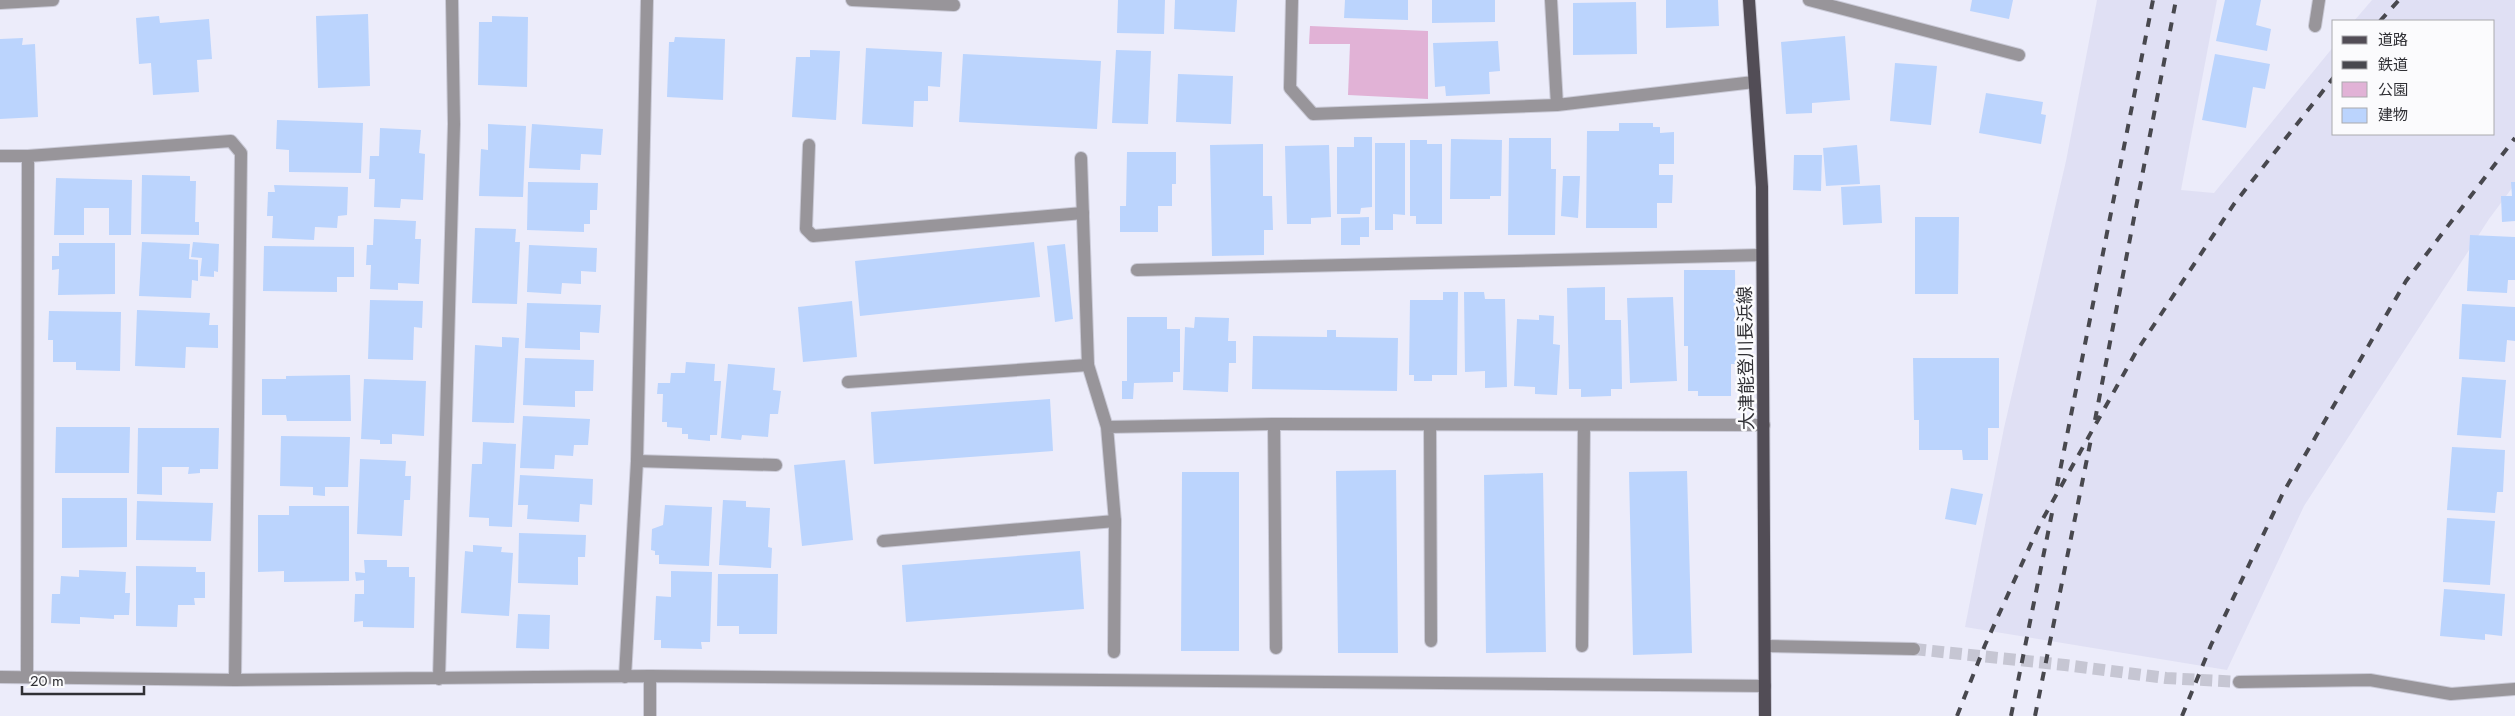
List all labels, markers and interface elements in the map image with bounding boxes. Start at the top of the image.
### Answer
legend [2332,20,2495,135]
text: 道路 [2378,29,2408,51]
text: 鉄道 [2378,54,2408,76]
text: 公園 [2378,79,2408,101]
text: 建物 [2378,104,2408,126]
street label: 大津能登川長浜線 [1732,286,1760,430]
scale bar [22,664,145,696]
text: 20 m [30,670,64,692]

